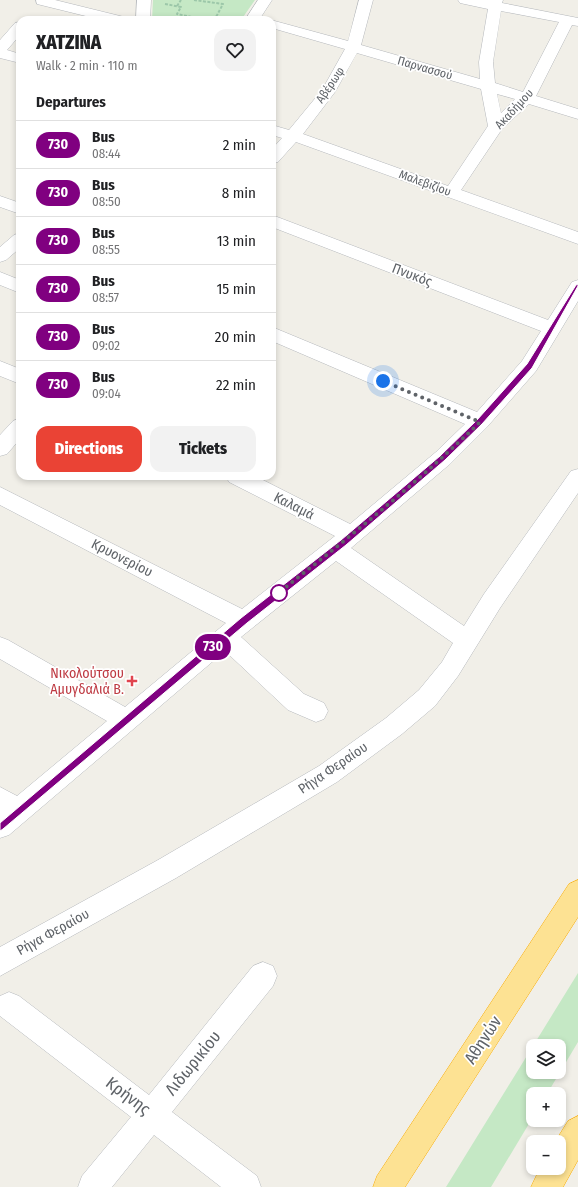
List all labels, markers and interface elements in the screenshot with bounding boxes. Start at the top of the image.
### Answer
button: heart [214,29,256,71]
text: ΧΑΤΖΙΝΑ [36,31,101,54]
street label: Παρνασσού [396,53,454,83]
text: Walk · 2 min · 110 m [36,58,138,73]
street label: Αβέρωφ [313,64,347,106]
street label: Ακαδήμου [492,86,536,132]
text: Departures [36,93,106,111]
text: Bus [92,128,115,146]
text: 730 [48,136,68,153]
text: 2 min [223,136,256,154]
text: 08:44 [92,146,121,161]
street label: Μαλεβιζίου [397,167,453,199]
text: Bus [92,176,115,194]
text: 730 [48,184,68,201]
text: 8 min [222,184,256,202]
text: 08:50 [92,194,121,209]
text: Bus [92,224,115,242]
text: 730 [48,232,68,249]
text: 13 min [217,232,256,250]
text: 08:55 [92,242,120,257]
street label: Πνυκός [390,260,435,290]
text: Bus [92,272,115,290]
text: 730 [48,280,68,297]
text: 15 min [217,280,256,298]
text: 08:57 [92,290,119,305]
text: Bus [92,320,115,338]
text: 730 [48,328,68,345]
text: 20 min [215,328,256,346]
text: 09:02 [92,338,120,353]
text: Bus [92,368,115,386]
your location [373,371,393,391]
text: 730 [48,376,68,393]
text: 22 min [216,376,256,394]
text: 09:04 [92,386,121,401]
button: Directions [36,426,142,472]
button: Tickets [150,426,256,472]
street label: Καλαμά [271,489,317,523]
street label: Κρυονερίου [88,535,156,581]
unlabelled marker [270,584,288,602]
line badge: 730 [190,634,236,660]
text: 730 [203,638,223,655]
place label: Νικολούτσου Αμυγδαλιά Β. [50,665,124,698]
marker: Νικολούτσου Αμυγδαλιά Β. [127,676,137,686]
street label: Ρήγα Φεραίου [295,739,371,797]
street label: Ρήγα Φεραίου [14,905,92,959]
street label: Αθηνών [460,1012,507,1068]
street label: Λιδωρικίου [161,1026,225,1100]
map controls [526,1039,566,1175]
button: layers [526,1039,566,1079]
street label: Κρήνης [102,1072,154,1120]
button: + [526,1087,566,1127]
button: − [526,1135,566,1175]

